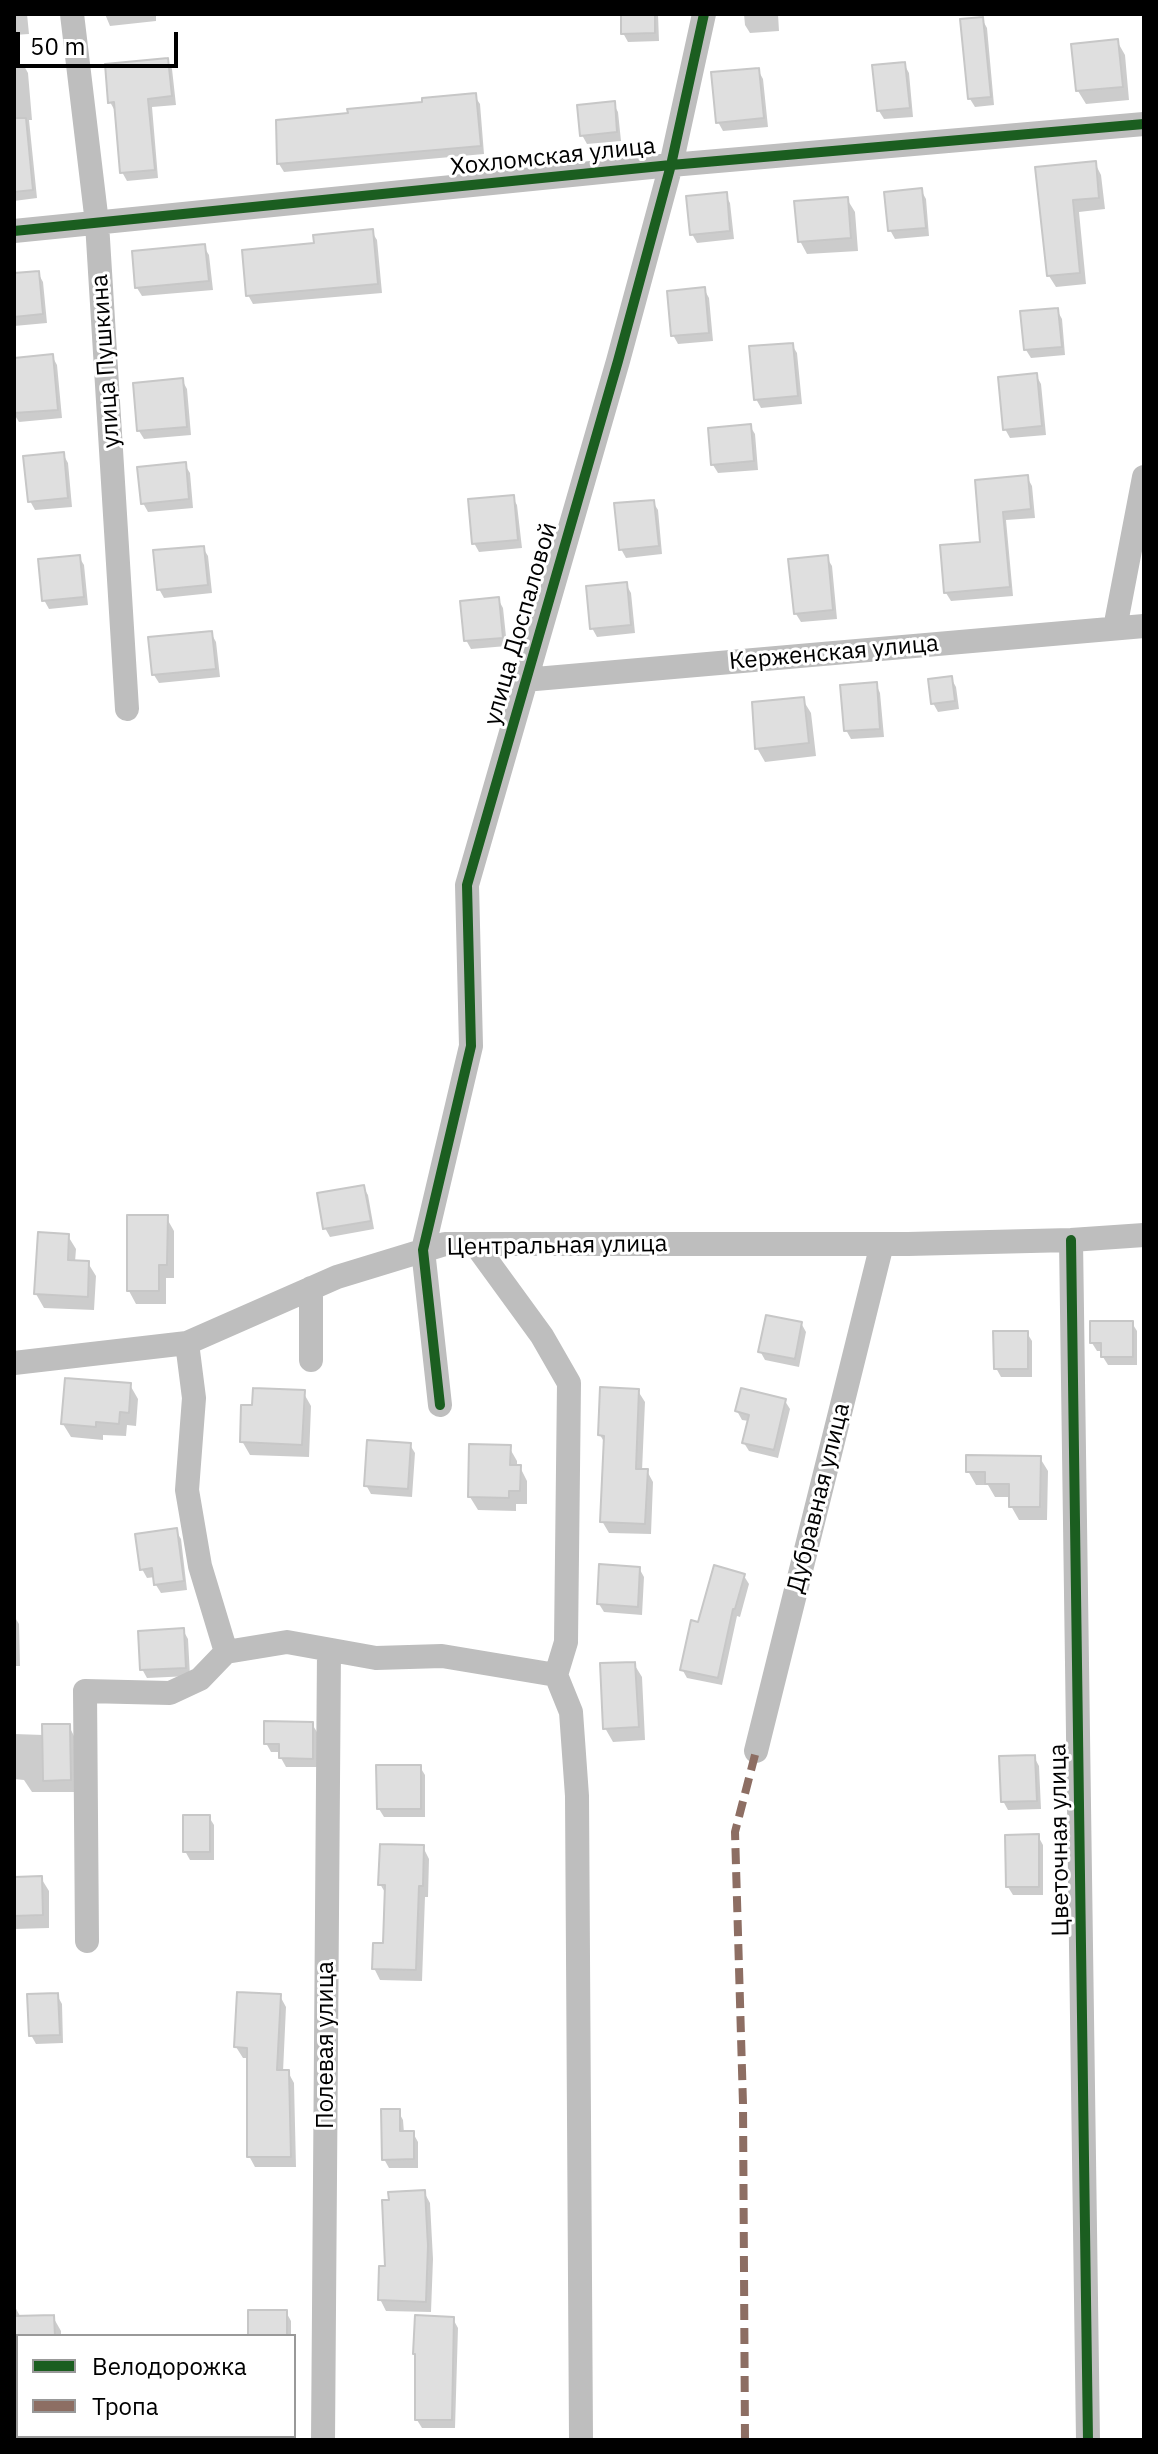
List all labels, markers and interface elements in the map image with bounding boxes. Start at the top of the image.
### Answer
scale bar [20,16,182,66]
text: 50 m [30,30,85,62]
street label: Хохломская улица [449,132,657,182]
street label: улица Пушкина [86,273,126,449]
street label: улица Доспаловой [478,519,564,729]
street label: Керженская улица [728,629,940,677]
street label: Центральная улица [446,1230,668,1262]
street label: Дубравная улица [781,1400,857,1596]
street label: Цветочная улица [1044,1743,1076,1937]
street label: Полевая улица [312,1961,340,2129]
legend [16,2334,296,2438]
text: Велодорожка [92,2350,247,2382]
text: Тропа [92,2390,159,2422]

